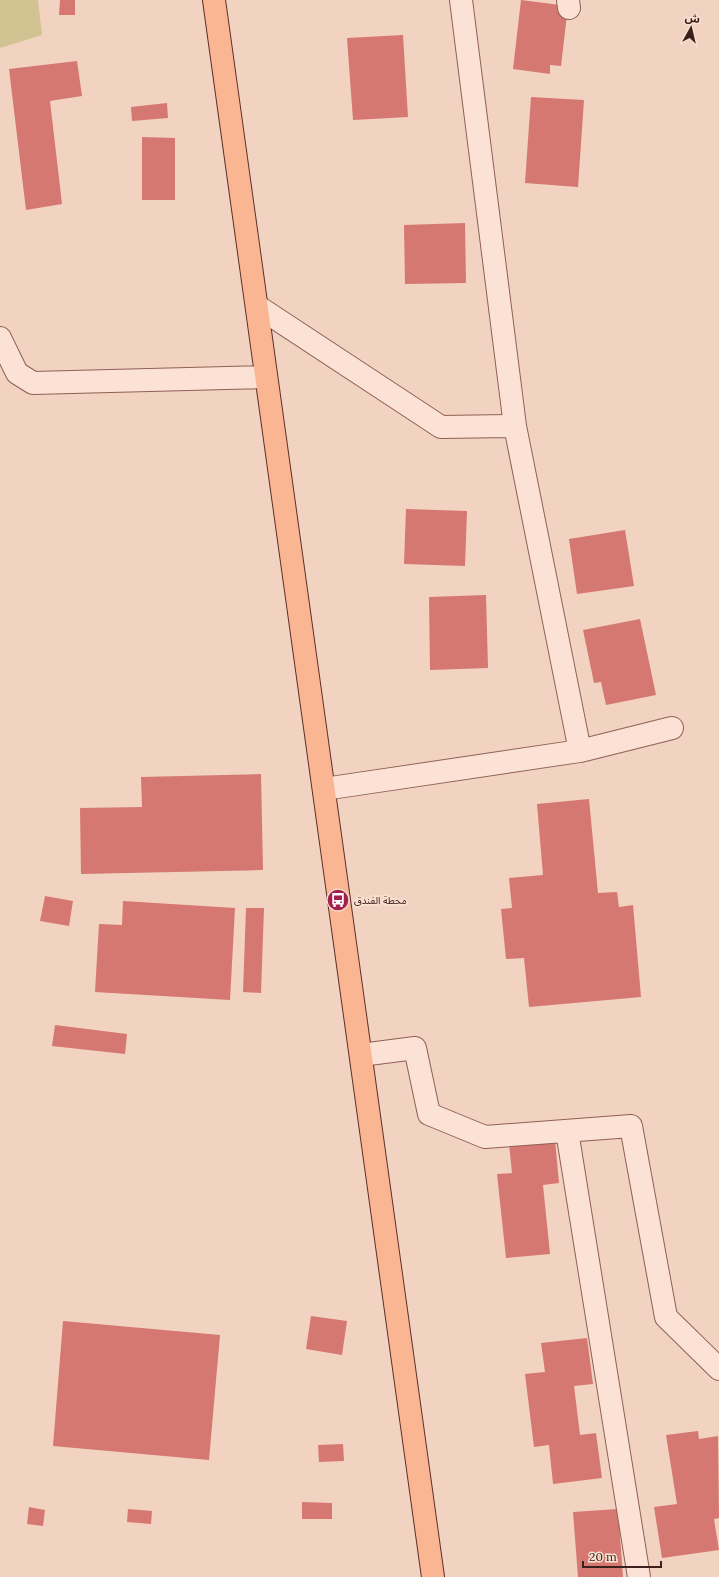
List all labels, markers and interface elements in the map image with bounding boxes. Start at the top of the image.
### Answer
north arrow [671,8,711,48]
text: ش [684,10,701,26]
bus stop icon: محطة الفندق [325,887,351,913]
place label: محطة الفندق [354,894,407,907]
scale bar [583,1543,661,1569]
text: 20 m [589,1549,617,1564]

